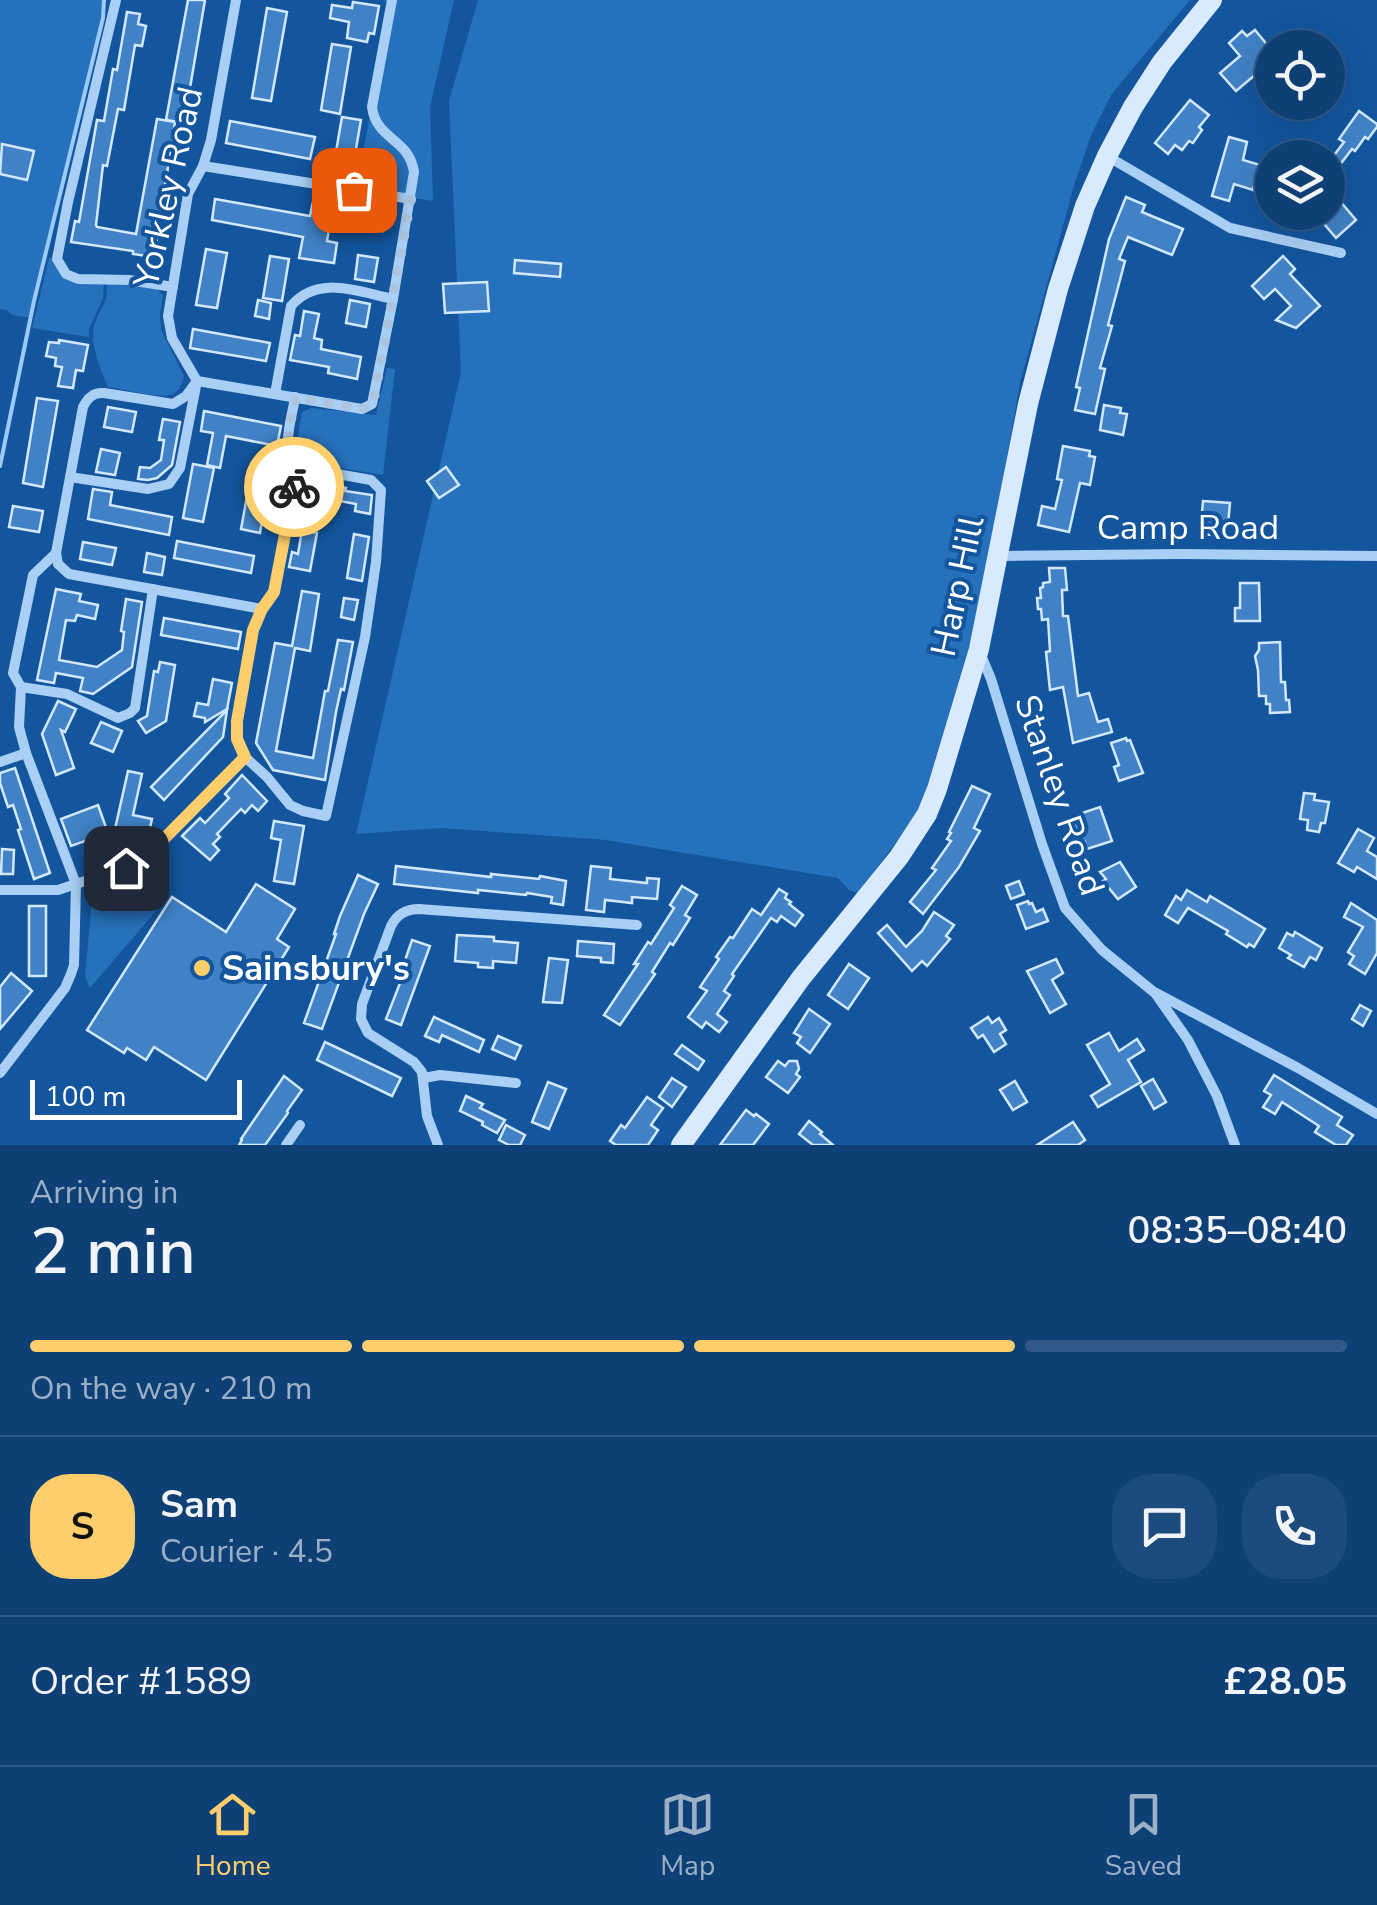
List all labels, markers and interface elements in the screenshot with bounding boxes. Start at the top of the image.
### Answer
map controls [1255,30,1345,230]
button: locate [1255,30,1345,120]
street label: Yorkley Road [122,82,214,293]
button: layers [1255,140,1345,230]
pin [312,148,397,233]
icon: bag [327,163,382,218]
courier [244,437,344,537]
icon: bike [267,460,322,515]
street label: Camp Road [1097,504,1279,551]
street label: Harp Hill [920,511,995,661]
street label: Stanley Road [1003,689,1116,902]
pin [84,826,169,911]
icon: home [99,841,154,896]
place label: Sainsbury's [222,945,410,992]
marker: Sainsbury's [191,957,213,979]
scale bar [30,1075,242,1120]
text: 100 m [45,1078,127,1116]
text: Arriving in [30,1171,178,1214]
text: 08:35–08:40 [1128,1205,1347,1256]
text: 2 min [30,1207,196,1296]
text: On the way · 210 m [30,1367,312,1410]
button: chat [1112,1474,1217,1579]
button: phone [1242,1474,1347,1579]
text: Sam [160,1479,238,1530]
text: S [71,1501,94,1552]
text: Courier · 4.5 [160,1530,333,1573]
text: Order #1589 [30,1656,252,1707]
text: £28.05 [1224,1656,1347,1707]
tab: Home [195,1787,271,1885]
tab: Map [660,1787,715,1885]
tab: Saved [1105,1787,1182,1885]

